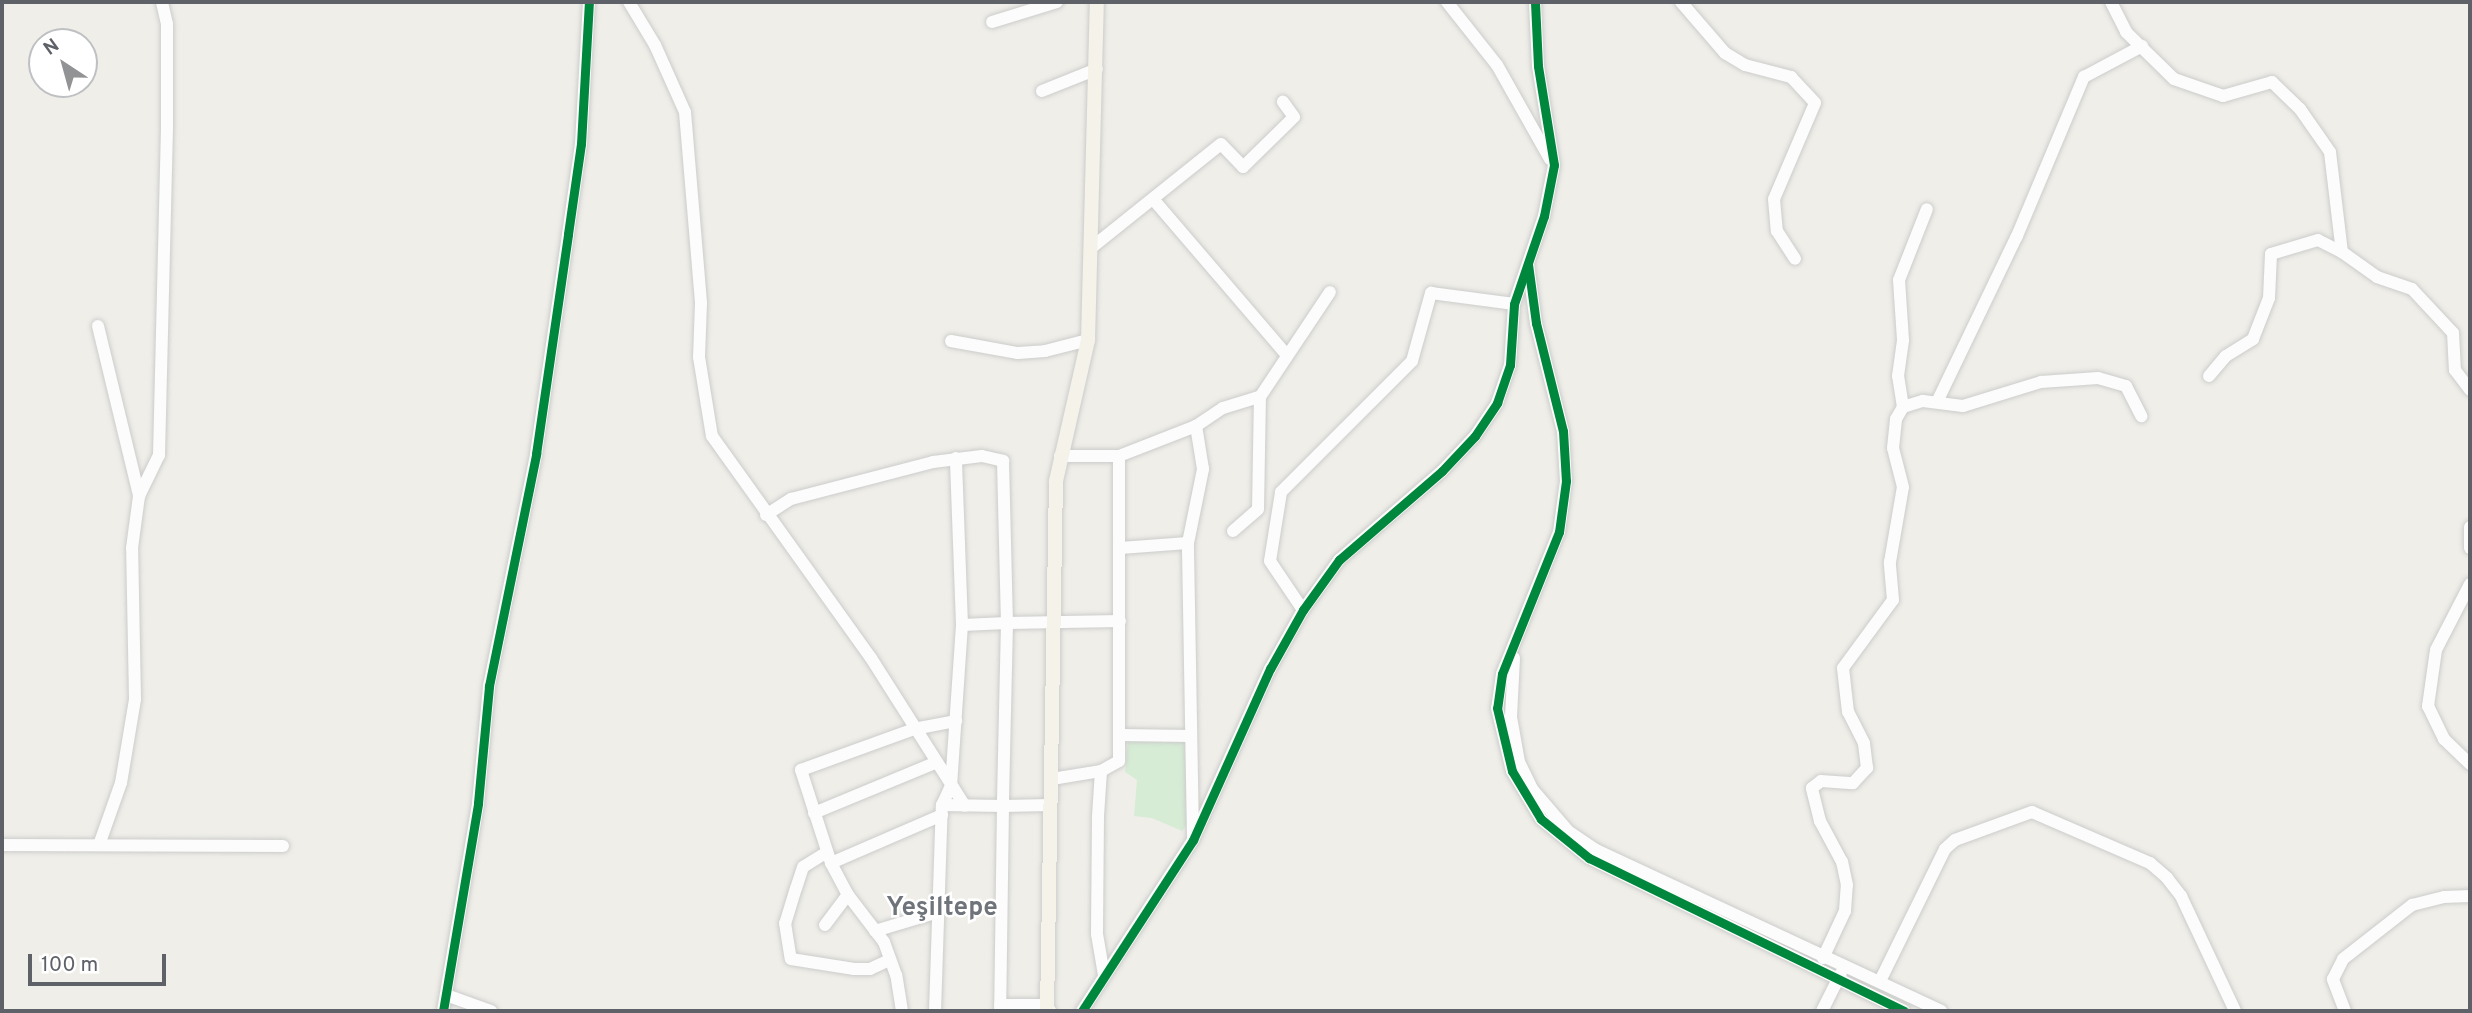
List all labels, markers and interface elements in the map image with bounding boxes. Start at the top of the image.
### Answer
north arrow [28,28,98,98]
text: N [39,34,64,61]
district label: Yeşiltepe [886,893,998,925]
scale bar [32,940,170,984]
text: 100 m [41,952,98,979]

